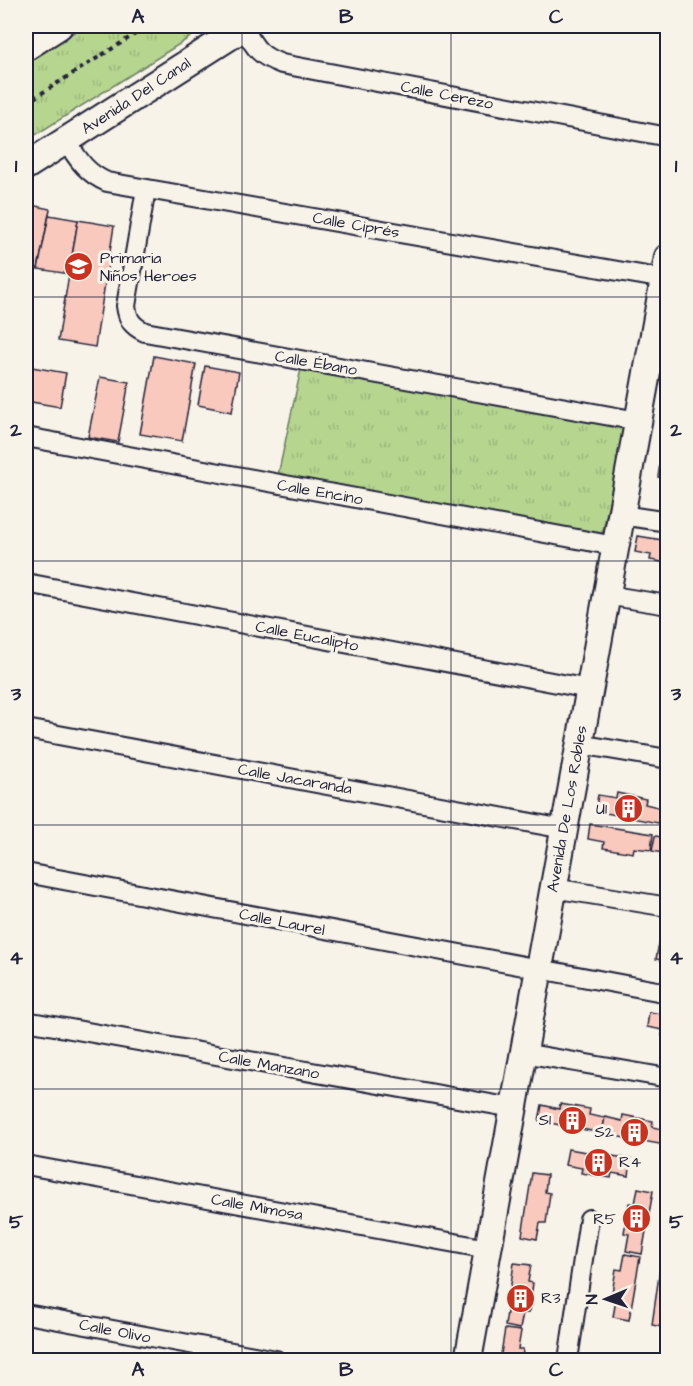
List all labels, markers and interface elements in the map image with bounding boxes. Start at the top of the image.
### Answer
text: A [132,3,145,31]
text: B [339,3,354,31]
text: C [549,3,564,31]
street label: Avenida Del Canal [77,52,195,140]
street label: Calle Cerezo [399,75,495,115]
text: 1 [15,152,18,180]
text: 1 [675,152,678,180]
street label: Calle Ciprés [311,207,401,243]
place label: Primaria Niños Heroes [100,247,197,287]
school or university icon: Primaria Niños Heroes [63,251,95,283]
street label: Calle Ébano [273,345,359,381]
text: 2 [9,416,22,444]
text: 2 [669,416,682,444]
street label: Calle Encino [275,474,365,510]
street label: Calle Eucalipto [253,615,361,657]
text: 3 [10,680,22,708]
text: 3 [670,680,682,708]
street label: Avenida De Los Robles [542,724,592,894]
street label: Calle Jacaranda [236,758,354,800]
building icon: U1 [612,793,644,825]
place label: U1 [596,798,607,820]
street label: Calle Laurel [237,903,327,941]
text: 4 [9,944,23,972]
text: 4 [669,944,683,972]
street label: Calle Manzano [217,1045,321,1085]
building icon: S1 [556,1104,588,1136]
place label: S1 [539,1109,551,1131]
building icon: S2 [619,1116,651,1148]
place label: S2 [595,1121,614,1143]
building icon: R4 [582,1146,614,1178]
place label: R4 [619,1151,641,1173]
street label: Calle Mimosa [209,1188,305,1226]
building icon: R5 [621,1203,653,1235]
text: 5 [9,1208,24,1236]
place label: R5 [593,1208,617,1230]
text: 5 [669,1208,684,1236]
north arrow [576,1269,636,1329]
building icon: R3 [504,1282,536,1314]
place label: R3 [541,1287,561,1309]
text: N [581,1294,603,1305]
street label: Calle Olivo [77,1313,153,1349]
text: A [132,1356,145,1384]
text: B [339,1356,354,1384]
text: C [549,1356,564,1384]

